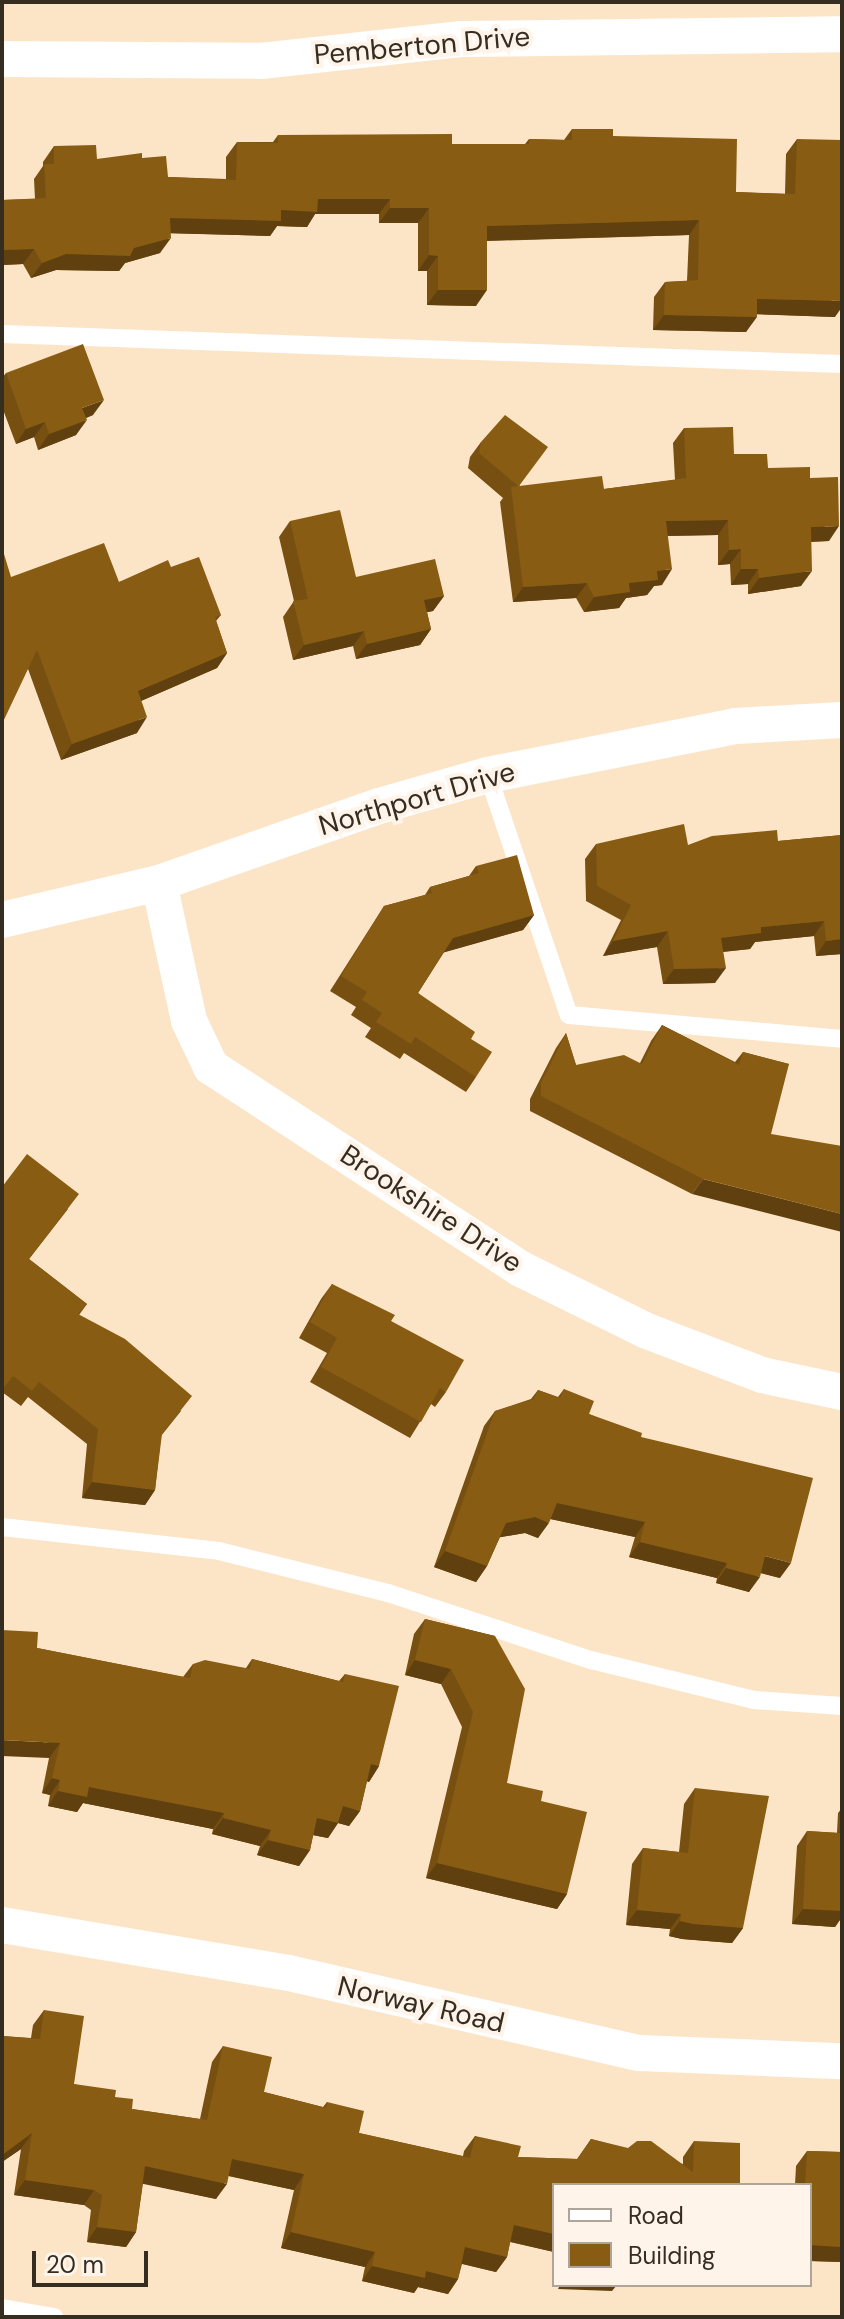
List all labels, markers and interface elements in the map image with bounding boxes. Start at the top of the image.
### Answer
street label: Pemberton Drive [312,20,532,72]
street label: Northport Drive [315,755,519,843]
street label: Brookshire Drive [334,1138,528,1280]
street label: Norway Road [334,1969,508,2041]
legend [552,2183,812,2287]
text: Road [628,2200,684,2231]
scale bar [36,2235,152,2285]
text: Building [628,2240,715,2271]
text: 20 m [46,2249,104,2280]

